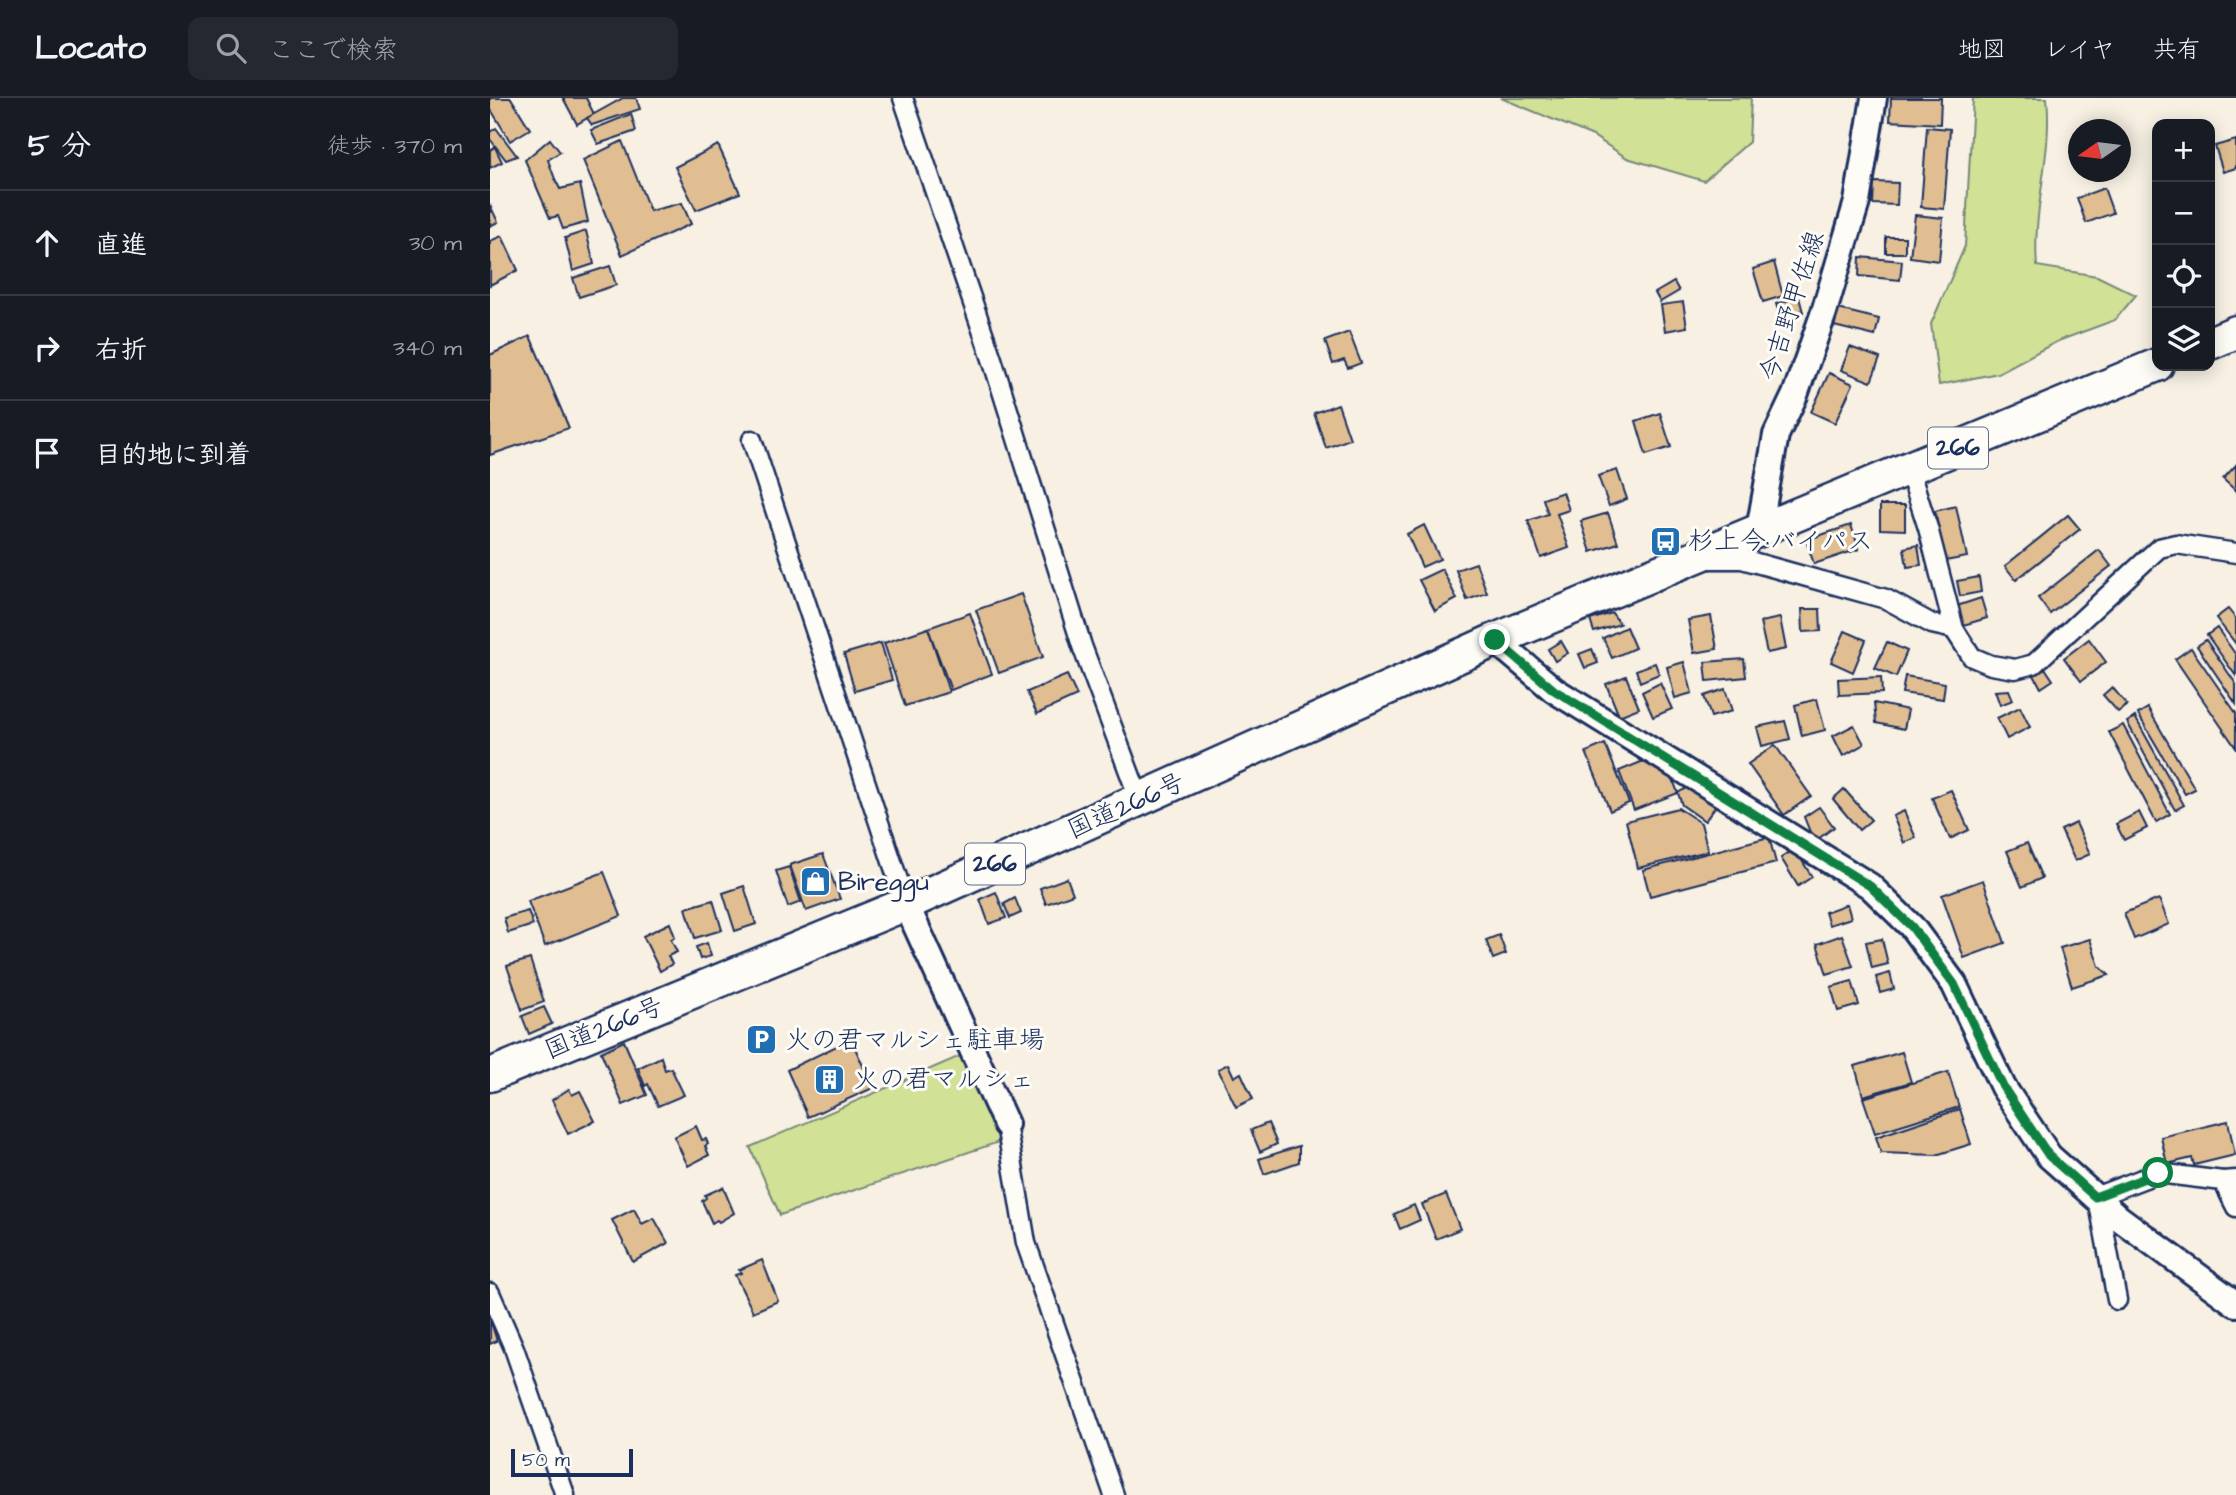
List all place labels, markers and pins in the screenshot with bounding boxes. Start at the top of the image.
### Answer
place label: 杉上今·バイパス [1688,523,1873,559]
bus stop icon: 杉上今·バイパス [1648,524,1682,558]
place label: Bireggu [838,864,929,902]
shop icon: Bireggu [798,865,832,899]
place label: 火の君マルシェ駐車場 [785,1022,1044,1058]
parking icon: 火の君マルシェ駐車場 [745,1023,779,1057]
place label: 火の君マルシェ [853,1061,1034,1097]
building icon: 火の君マルシェ [813,1062,847,1096]

